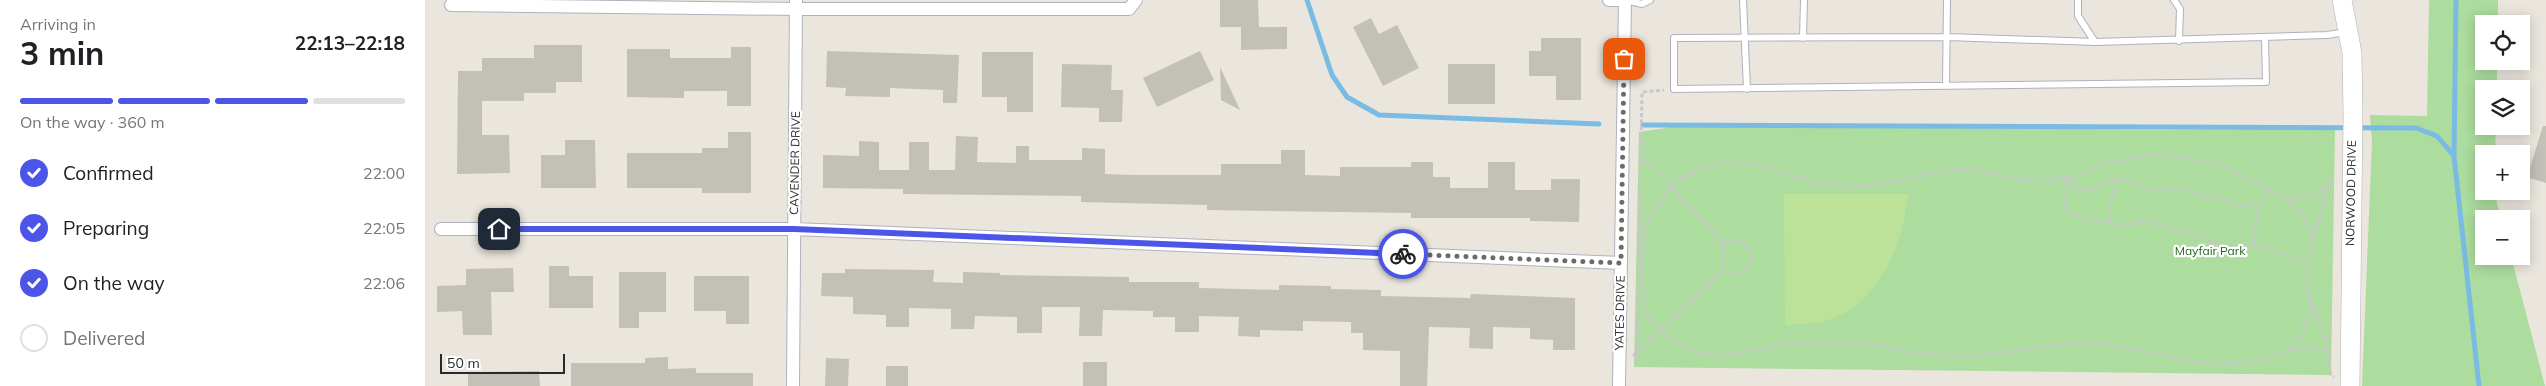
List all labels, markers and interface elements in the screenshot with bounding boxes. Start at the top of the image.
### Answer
text: Arriving in [20,14,96,34]
map controls [2475,15,2530,265]
button: locate [2475,15,2530,70]
text: 22:13–22:18 [295,31,405,55]
text: 3 min [20,33,104,73]
pin [1603,38,1645,80]
icon: bag [1610,45,1638,73]
button: layers [2475,80,2530,135]
street label: CAVENDER DRIVE [786,111,803,215]
text: On the way · 360 m [20,112,165,132]
street label: NORWOOD DRIVE [2342,140,2359,246]
button: + [2475,145,2530,200]
icon: check [20,159,48,187]
text: Confirmed [63,161,154,185]
text: 22:00 [363,163,405,183]
pin [478,208,520,250]
button: − [2475,210,2530,265]
icon: check [20,214,48,242]
icon: home [485,215,513,243]
text: Preparing [63,216,149,240]
text: 22:05 [363,218,405,238]
courier [1378,229,1428,279]
icon: bike [1389,240,1417,268]
park label: Mayfair Park [2175,243,2246,258]
icon: check [20,269,48,297]
text: On the way [63,271,165,295]
text: 22:06 [363,273,405,293]
street label: YATES DRIVE [1611,275,1628,352]
text: Delivered [63,326,145,350]
scale bar [440,351,565,374]
text: 50 m [447,354,480,372]

